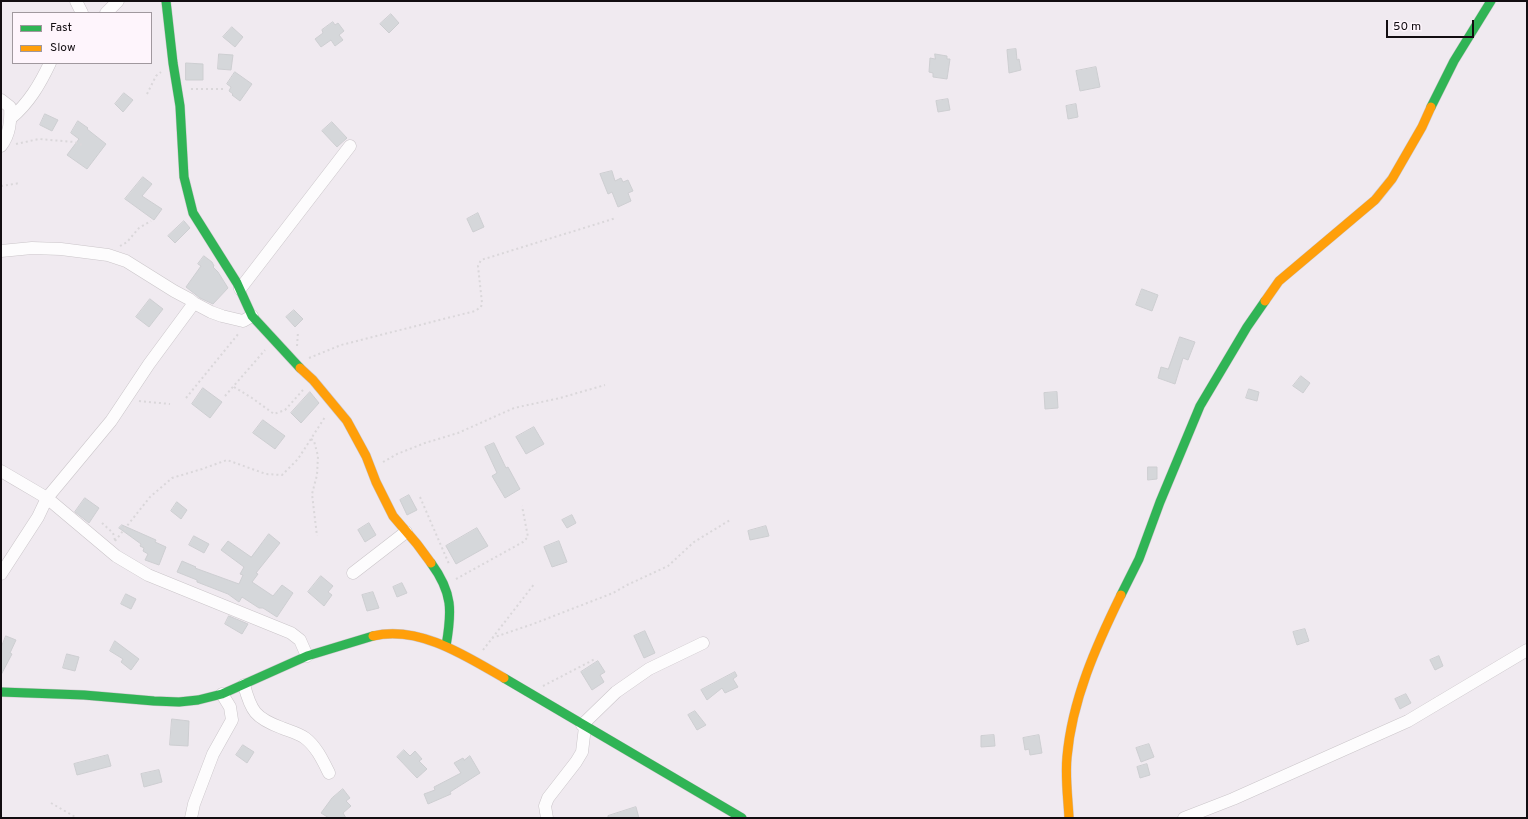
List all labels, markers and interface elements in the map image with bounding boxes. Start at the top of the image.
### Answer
legend [12,12,152,64]
scale bar [1388,12,1476,38]
text: 50 m [1393,19,1421,35]
text: Fast [50,20,72,36]
text: Slow [50,40,76,56]

